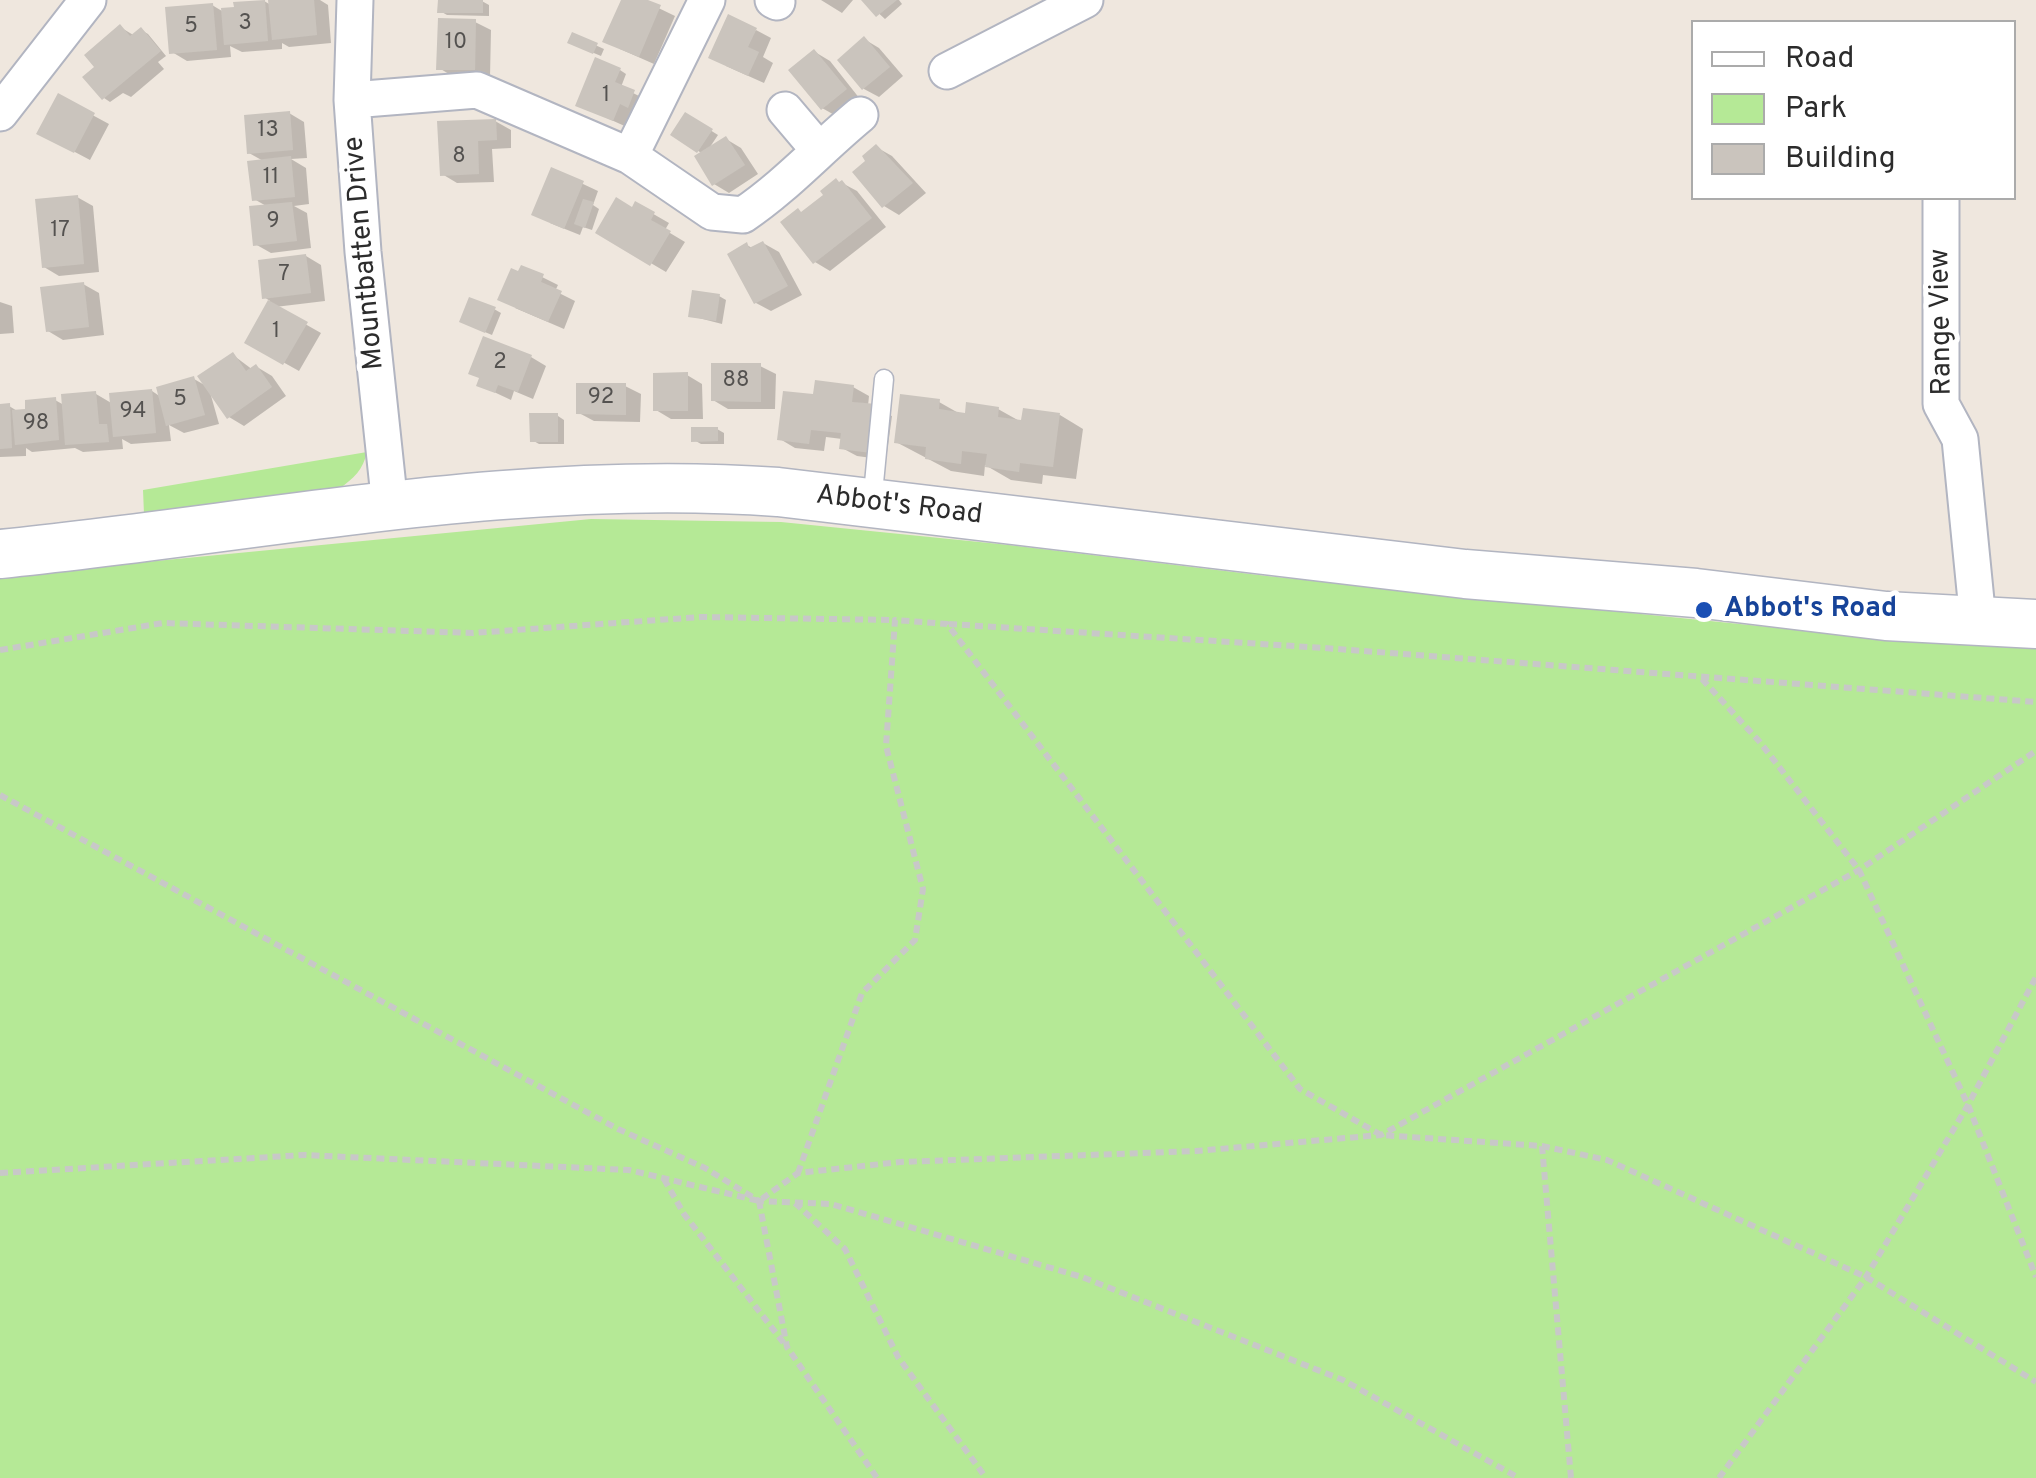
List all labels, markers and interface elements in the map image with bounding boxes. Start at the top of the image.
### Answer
house number: 3 [238,12,252,38]
house number: 5 [184,15,198,41]
legend [1691,20,2016,200]
house number: 10 [445,31,467,57]
text: Road [1785,41,1854,78]
house number: 1 [602,84,610,110]
text: Park [1785,91,1847,128]
house number: 13 [257,119,279,145]
street label: Mountbatten Drive [339,135,393,371]
text: Building [1785,141,1896,178]
house number: 8 [452,145,466,171]
house number: 11 [263,166,279,192]
house number: 9 [266,210,280,236]
house number: 17 [50,219,70,245]
street label: Range View [1925,248,1961,396]
house number: 7 [278,263,290,289]
house number: 1 [272,320,280,346]
house number: 2 [493,351,507,377]
house number: 88 [723,369,749,395]
house number: 92 [588,386,614,412]
house number: 5 [173,388,187,414]
house number: 94 [120,400,146,426]
house number: 98 [23,412,49,438]
street label: Abbot's Road [814,480,984,534]
place label: Abbot's Road [1724,593,1897,627]
marker: Abbot's Road [1693,599,1715,621]

